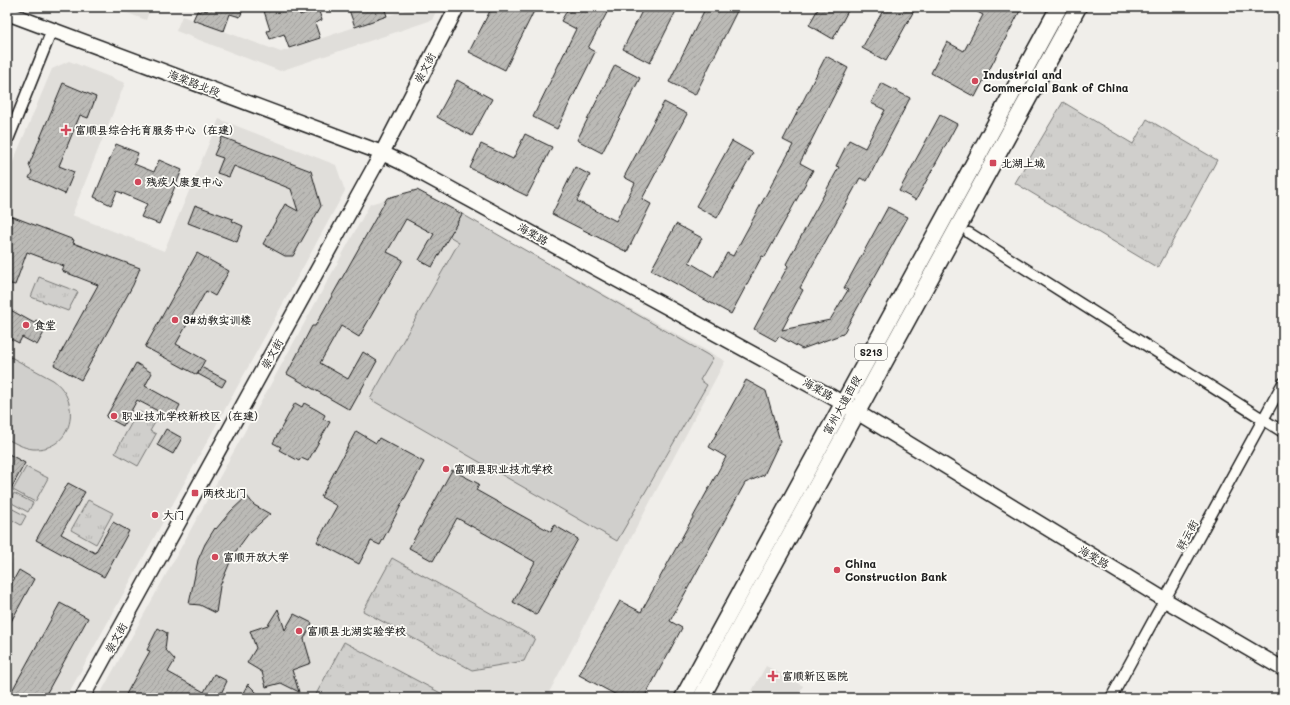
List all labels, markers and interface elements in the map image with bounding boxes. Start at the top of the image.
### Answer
street label: 崇文街 [410,49,439,86]
street label: 海棠路北段 [166,66,223,99]
place label: Industrial and Commercial Bank of China [983,67,1129,95]
marker: Industrial and Commercial Bank of China [970,76,980,86]
place label: 富顺县综合托育服务中心（在建） [75,122,240,137]
marker: 富顺县综合托育服务中心（在建） [60,124,72,136]
place label: 北湖上城 [1001,155,1045,170]
marker: 北湖上城 [988,158,998,168]
place label: 残疾人康复中心 [146,174,223,189]
marker: 残疾人康复中心 [133,177,143,187]
street label: 海棠路 [515,219,551,248]
place label: 3#幼教实训楼 [183,312,251,327]
marker: 3#幼教实训楼 [170,315,180,325]
place label: 食堂 [34,317,56,332]
marker: 食堂 [21,320,31,330]
street label: 崇文街 [257,335,287,372]
road number: S213 [855,344,887,360]
street label: 富州大道西段 [819,372,864,437]
street label: 海棠路 [800,374,836,403]
place label: 职业技术学校新校区（在建） [122,408,265,423]
marker: 职业技术学校新校区（在建） [109,411,119,421]
place label: 富顺县职业技术学校 [454,461,553,476]
marker: 富顺县职业技术学校 [441,464,451,474]
place label: 两校北门 [203,485,247,500]
marker: 两校北门 [190,488,200,498]
place label: 大门 [163,507,185,522]
marker: 大门 [150,510,160,520]
street label: 祥云街 [1172,516,1202,553]
street label: 海棠路 [1076,542,1112,571]
place label: 富顺开放大学 [223,549,289,564]
marker: 富顺开放大学 [210,552,220,562]
place label: China Construction Bank [845,556,947,584]
marker: China Construction Bank [832,565,842,575]
street label: 崇文街 [101,619,131,656]
place label: 富顺县北湖实验学校 [307,623,406,638]
marker: 富顺县北湖实验学校 [294,626,304,636]
place label: 富顺新区医院 [782,668,848,683]
marker: 富顺新区医院 [767,670,779,682]

